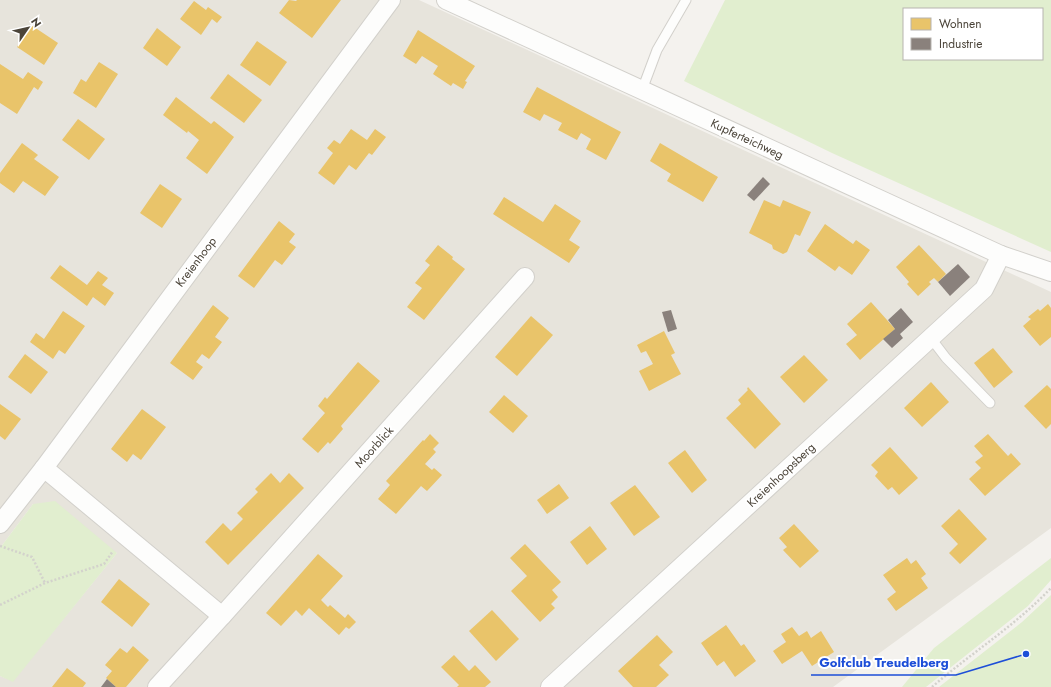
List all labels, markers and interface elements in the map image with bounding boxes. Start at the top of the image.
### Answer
north arrow [8,8,48,48]
legend [903,8,1043,60]
text: N [27,14,45,31]
text: Wohnen [939,15,982,33]
text: Industrie [939,35,983,53]
street label: Kupferteichweg [708,114,786,164]
street label: Kreienhoop [171,233,221,291]
street label: Moorblick [350,422,398,472]
street label: Kreienhoopsberg [743,439,819,511]
callout: Golfclub Treudelberg [811,650,956,675]
text: Golfclub Treudelberg [819,653,949,672]

